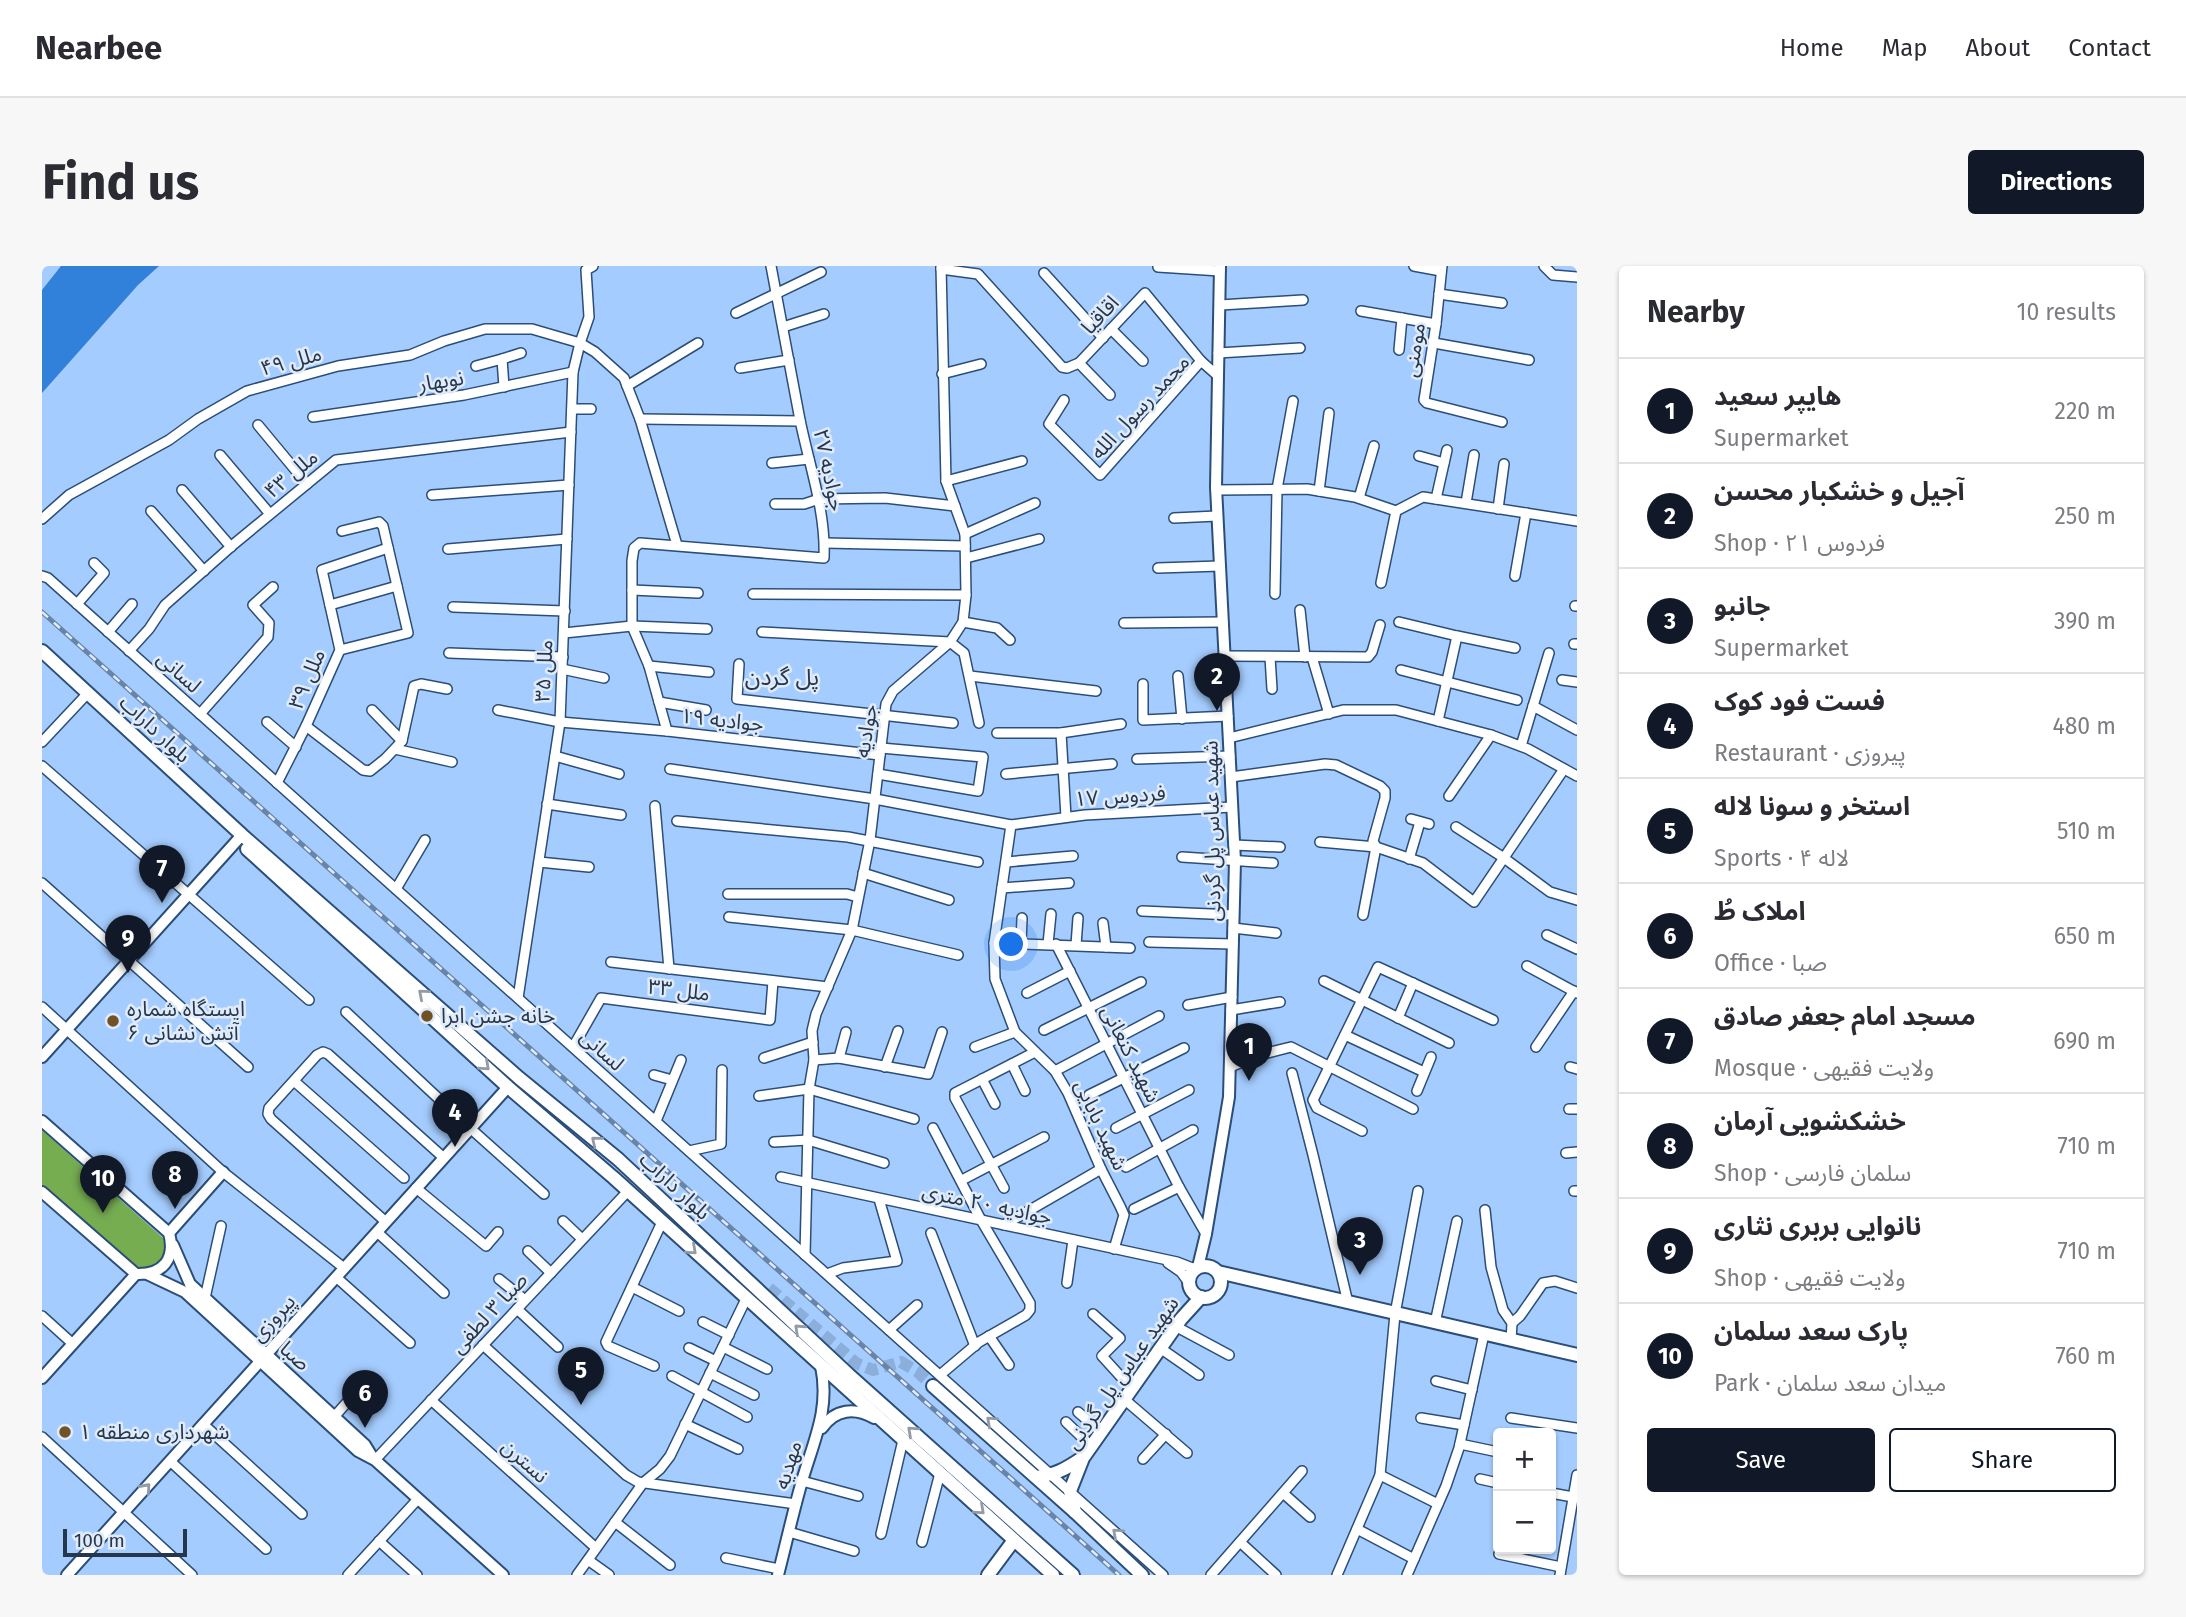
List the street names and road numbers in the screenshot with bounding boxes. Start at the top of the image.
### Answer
street label: اقاقیا [1076,290,1124,340]
street label: مومنی [1397,321,1431,379]
street label: ملل ۴۹ [258,340,324,382]
street label: محمد رسول الله [1085,349,1195,465]
street label: نوبهار [415,365,466,398]
street label: جوادیه ۲۷ [808,427,850,513]
street label: ملل ۴۳ [259,444,323,504]
street label: ملل ۳۵ [529,639,559,703]
street label: لسانی [152,645,206,699]
street label: ملل ۳۹ [283,645,331,713]
street label: بلوار داراب [114,689,196,769]
street label: جوادیه [849,702,883,760]
street label: جوادیه ۱۹ [679,703,765,737]
street label: شهید عباس پل گردنی [1197,740,1227,922]
street label: فردوس ۱۷ [1073,780,1167,812]
street label: ملل ۳۳ [647,973,711,1007]
street label: شهید کنعانی [1095,1001,1167,1107]
street label: لسانی [575,1023,629,1077]
street label: شهید بابایی [1069,1076,1133,1174]
street label: بلوار داراب [634,1146,716,1226]
street label: جوادیه ۲۰ متری [920,1178,1054,1230]
street label: صبا ۳ لطفی [445,1267,533,1359]
street label: پیروزی [245,1289,301,1347]
street label: شهید عباس پل گردنی [1059,1291,1185,1455]
street label: صبا [274,1336,316,1376]
street label: نسترن [496,1433,554,1489]
street label: مهدیه [768,1438,808,1492]

